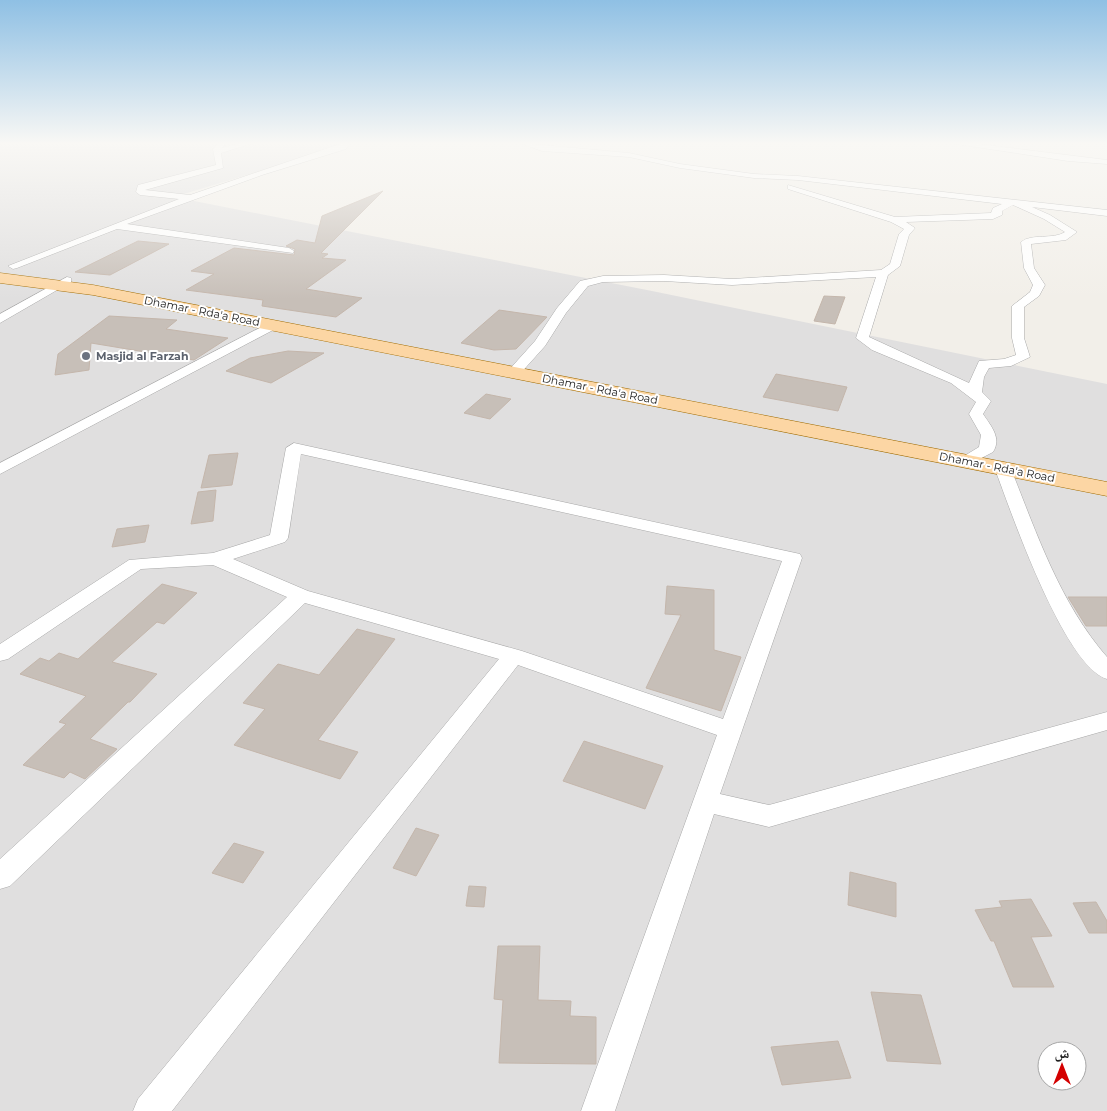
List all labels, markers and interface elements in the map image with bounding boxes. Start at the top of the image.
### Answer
street label: Dhamar - Rda'a Road [143,293,261,329]
place label: Masjid al Farzah [96,349,189,363]
marker: Masjid al Farzah [80,350,92,362]
street label: Dhamar - Rda'a Road [541,371,659,407]
street label: Dhamar - Rda'a Road [938,449,1056,485]
north arrow [1037,1041,1087,1091]
text: ش [1055,1044,1070,1062]

